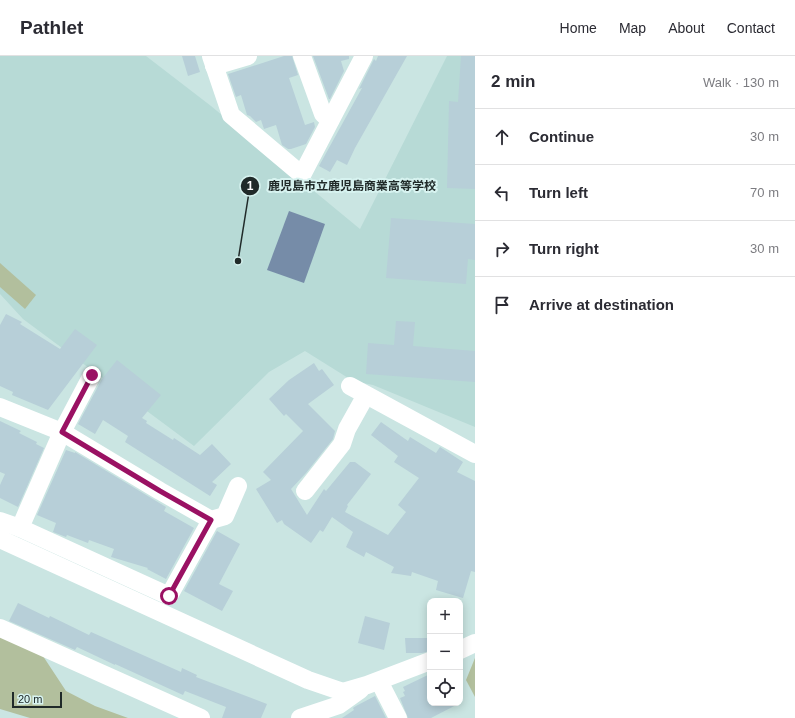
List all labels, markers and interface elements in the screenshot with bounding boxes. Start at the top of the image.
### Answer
text: Pathlet [20,17,83,38]
text: Home [560,20,597,36]
text: Map [619,20,646,36]
text: About [668,20,705,36]
text: Contact [727,20,775,36]
text: 2 min [491,72,535,91]
text: Walk · 130 m [703,75,779,90]
icon: ahead [491,126,513,148]
text: Continue [529,128,594,145]
text: 30 m [750,129,779,144]
callout: 鹿児島市立鹿児島商業高等学校 [240,174,444,198]
text: 1 [247,179,254,193]
text: 鹿児島市立鹿児島商業高等学校 [268,179,436,193]
icon: left [491,182,513,204]
text: Turn left [529,184,588,201]
text: 70 m [750,185,779,200]
icon: right [491,238,513,260]
text: Turn right [529,240,599,257]
text: 30 m [750,241,779,256]
icon: arrive [491,294,513,316]
text: Arrive at destination [529,296,674,313]
route end [83,366,101,384]
route start [160,587,178,605]
map controls [427,598,463,706]
button: + [427,598,463,634]
button: − [427,634,463,670]
button: locate [427,670,463,706]
scale bar [12,690,62,709]
text: 20 m [18,693,42,705]

